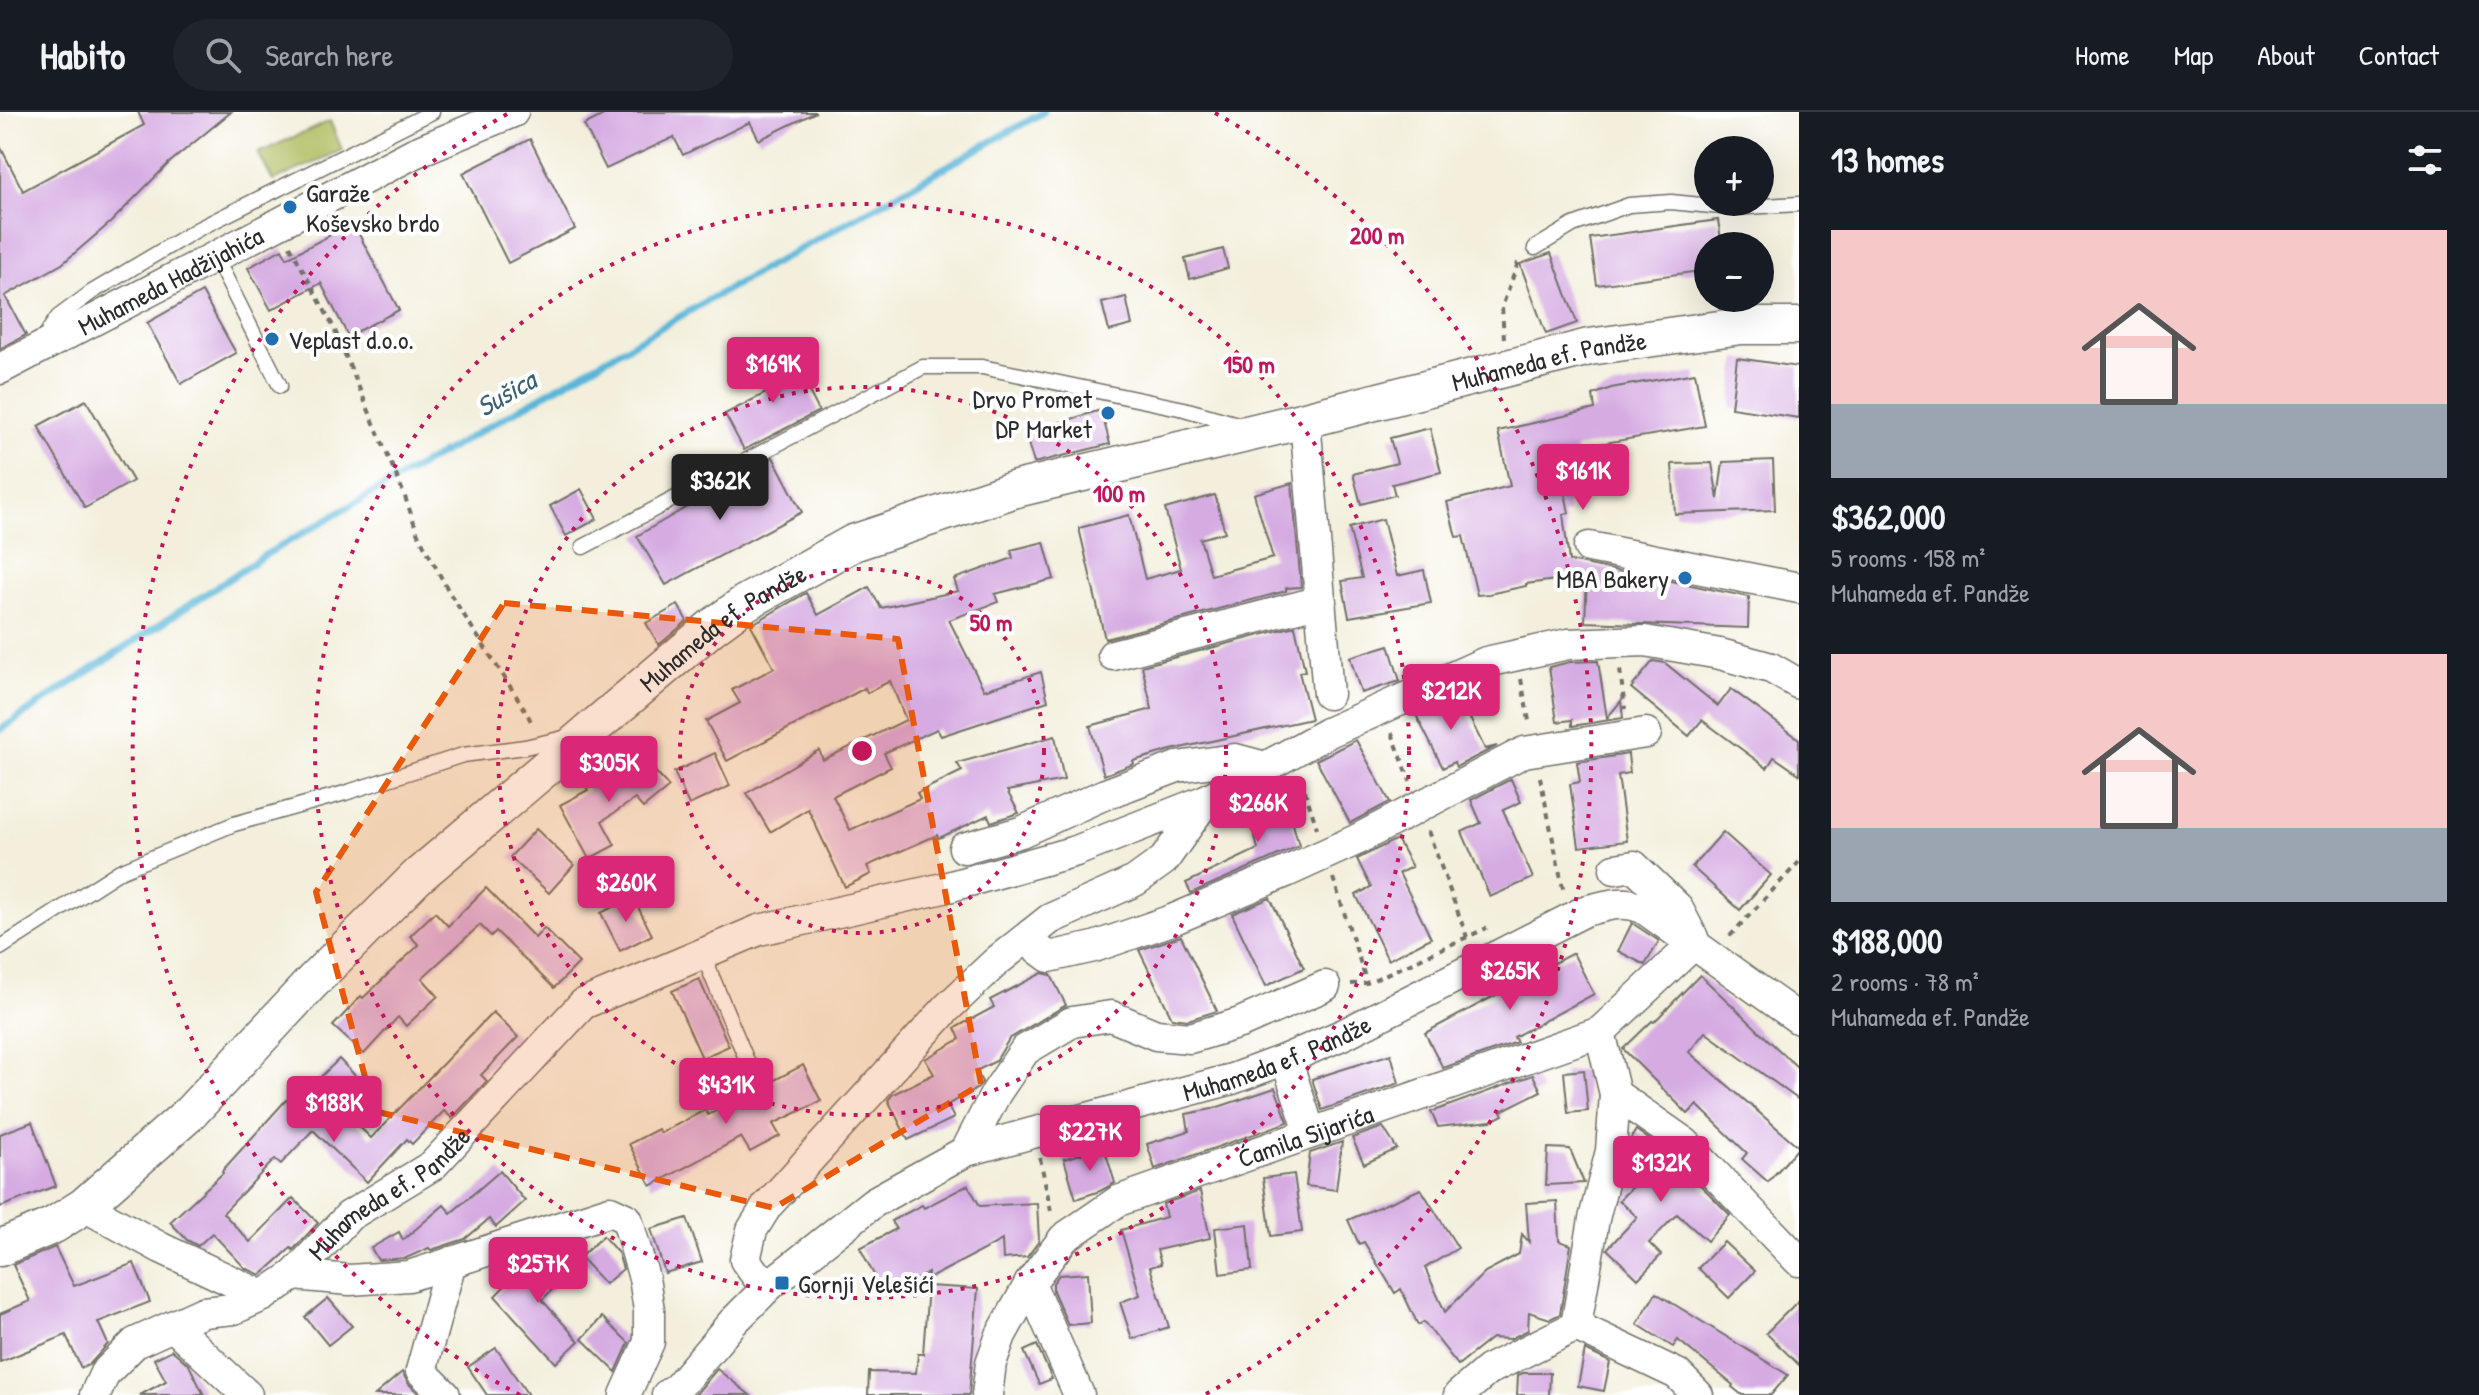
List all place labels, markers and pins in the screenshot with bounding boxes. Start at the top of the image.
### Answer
place label: Garaže Koševsko brdo [306,175,439,240]
marker: Garaže Koševsko brdo [281,198,299,216]
place label: Veplast d.o.o. [288,322,414,357]
marker: Veplast d.o.o. [263,330,281,348]
pin: $169K [717,337,829,405]
place label: Drvo Promet DP Market [973,381,1093,446]
marker: Drvo Promet DP Market [1099,404,1117,422]
pin: $161K [1527,444,1639,512]
pin: $362K [664,454,776,522]
place label: MBA Bakery [1556,561,1669,596]
marker: MBA Bakery [1676,569,1694,587]
pin: $212K [1395,664,1507,732]
pin: $305K [553,736,665,804]
centre of rings [848,737,876,765]
pin: $266K [1202,776,1314,844]
pin: $260K [570,856,682,924]
pin: $265K [1454,944,1566,1012]
pin: $431K [670,1058,782,1126]
pin: $188K [278,1076,390,1144]
pin: $227K [1034,1105,1146,1173]
pin: $132K [1605,1136,1717,1204]
pin: $257K [482,1237,594,1305]
place label: Gornji Velešići [798,1266,935,1301]
marker: Gornji Velešići [773,1274,791,1292]

